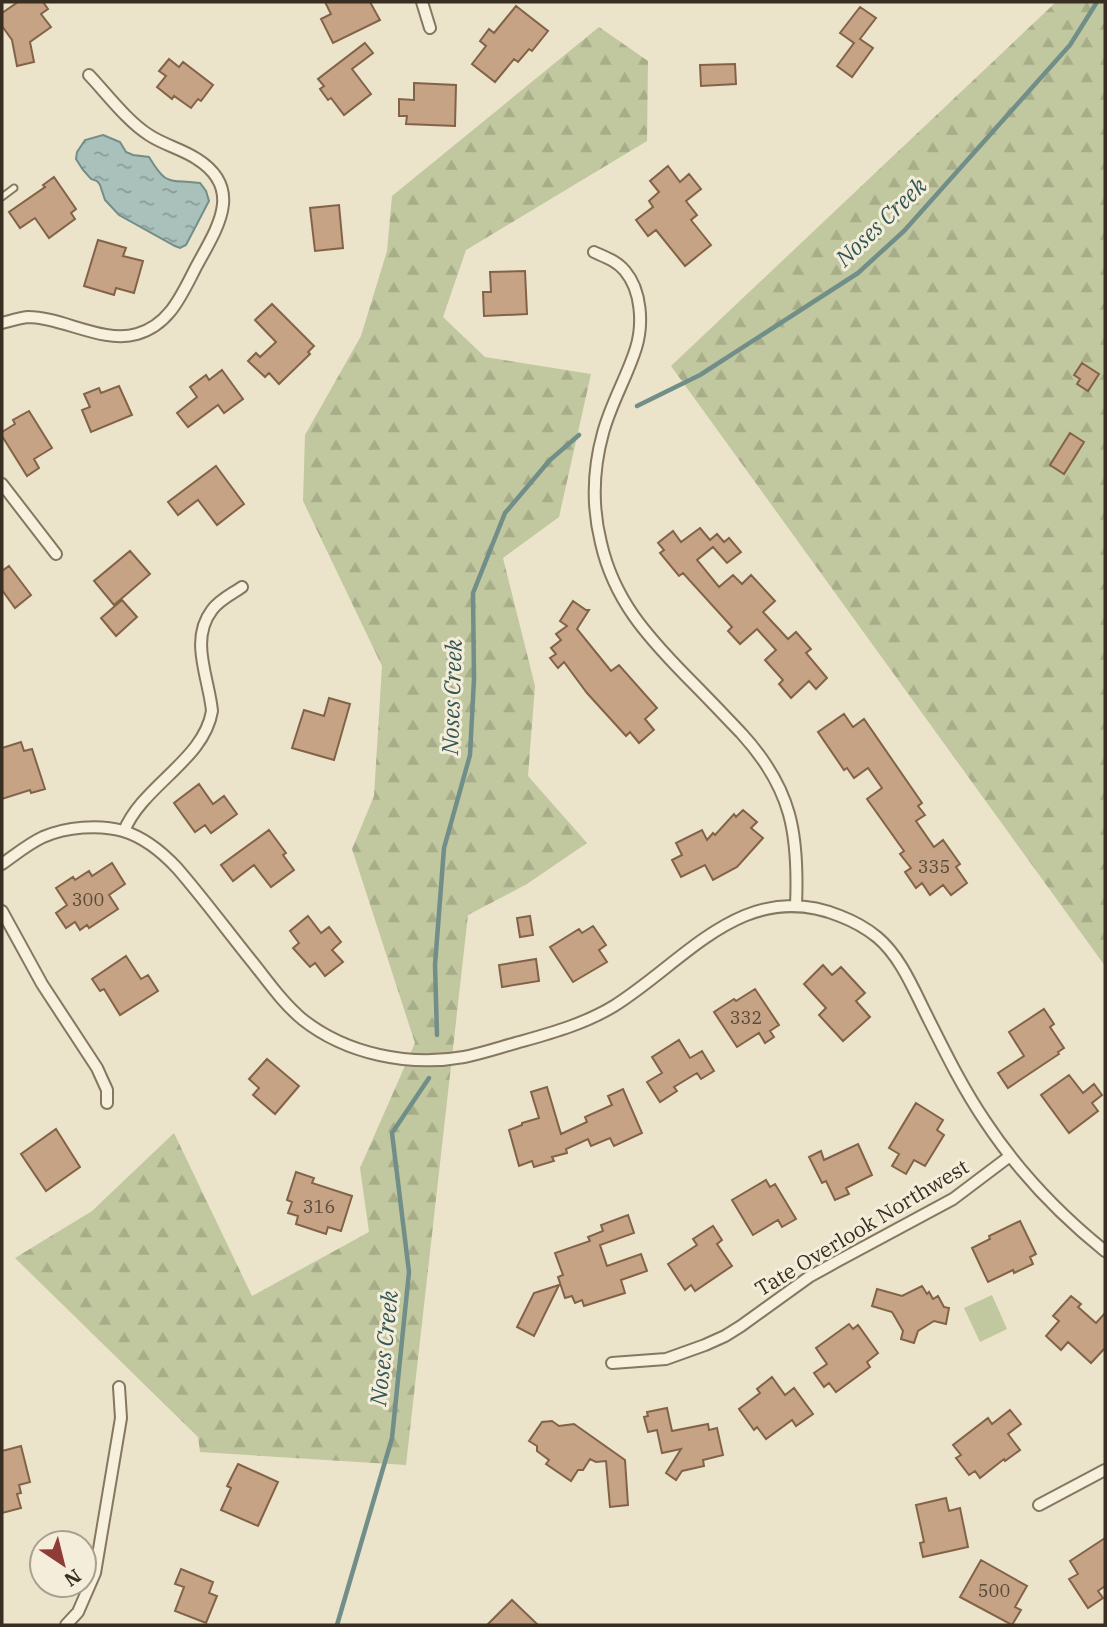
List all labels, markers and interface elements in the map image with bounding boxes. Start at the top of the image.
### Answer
water label: Noses Creek [828,170,933,273]
water label: Noses Creek [434,638,468,756]
house number: 335 [918,855,950,878]
house number: 300 [72,888,104,911]
house number: 332 [730,1006,762,1029]
street label: Tate Overlook Northwest [749,1152,974,1302]
house number: 316 [303,1195,335,1218]
water label: Noses Creek [362,1288,404,1408]
north arrow [28,1529,98,1599]
text: N [60,1564,86,1592]
house number: 500 [978,1579,1010,1602]

